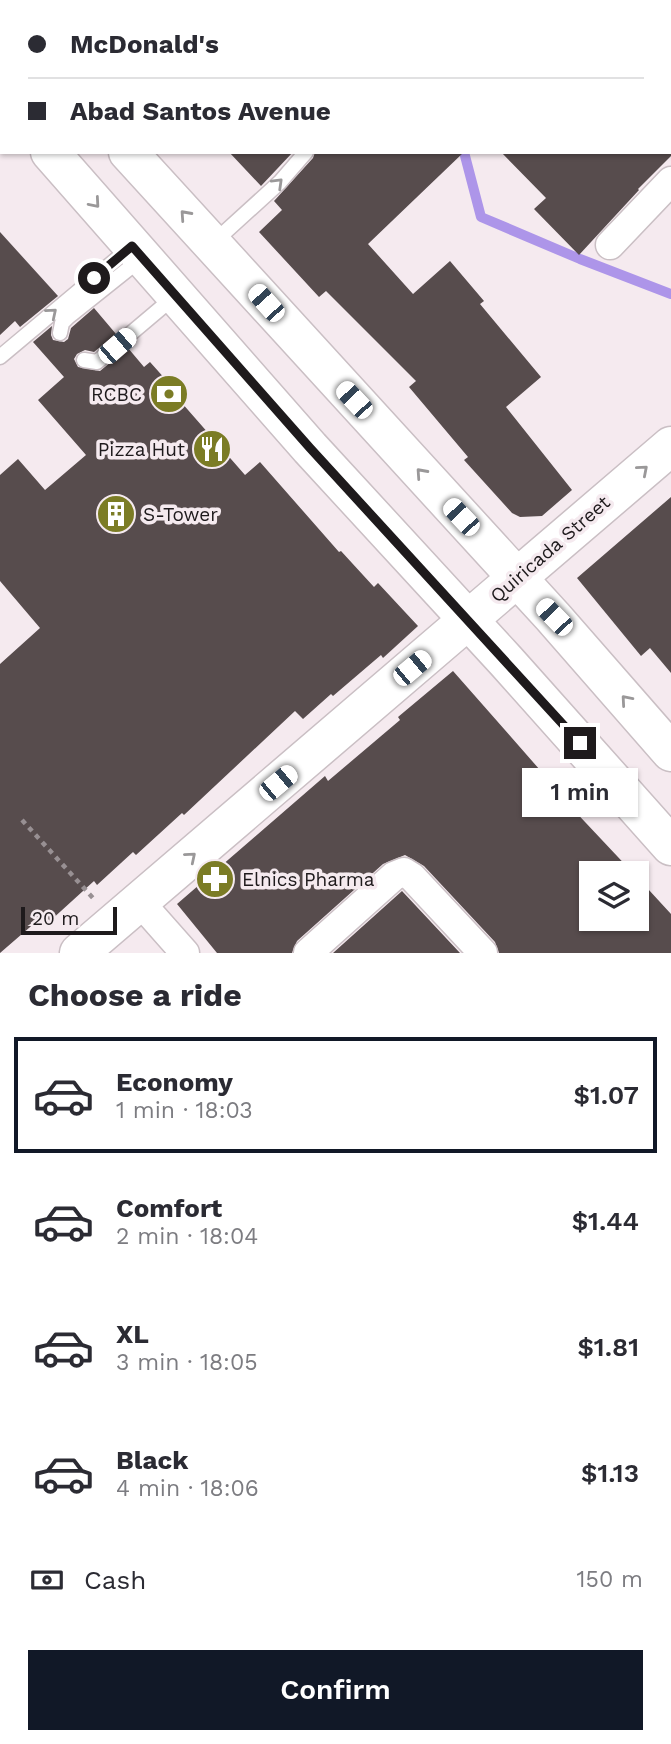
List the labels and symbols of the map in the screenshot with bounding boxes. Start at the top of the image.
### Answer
one-way arrow [270,178,283,191]
one-way arrow [87,195,99,208]
one-way arrow [181,210,194,223]
route start [78,262,110,294]
car [245,280,288,326]
one-way arrow [45,309,57,322]
car [95,324,140,368]
bank icon: RCBC [148,373,190,415]
car [332,377,377,423]
place label: RCBC [91,383,142,406]
restaurant icon: Pizza Hut [191,428,233,470]
place label: Pizza Hut [98,438,185,461]
one-way arrow [634,466,647,478]
one-way arrow [417,468,429,481]
street label: Quiricada Street [485,491,615,607]
building icon: S-Tower [95,493,137,535]
car [439,494,484,540]
place label: S-Tower [143,503,218,526]
car [532,595,577,639]
car [390,646,435,690]
one-way arrow [622,696,634,709]
route end [564,727,596,759]
car [256,761,301,805]
callout: 1 min [522,768,638,816]
one-way arrow [183,853,196,865]
pharmacy icon: Elnics Pharma [194,858,236,900]
place label: Elnics Pharma [242,868,375,891]
scale bar [21,904,117,936]

